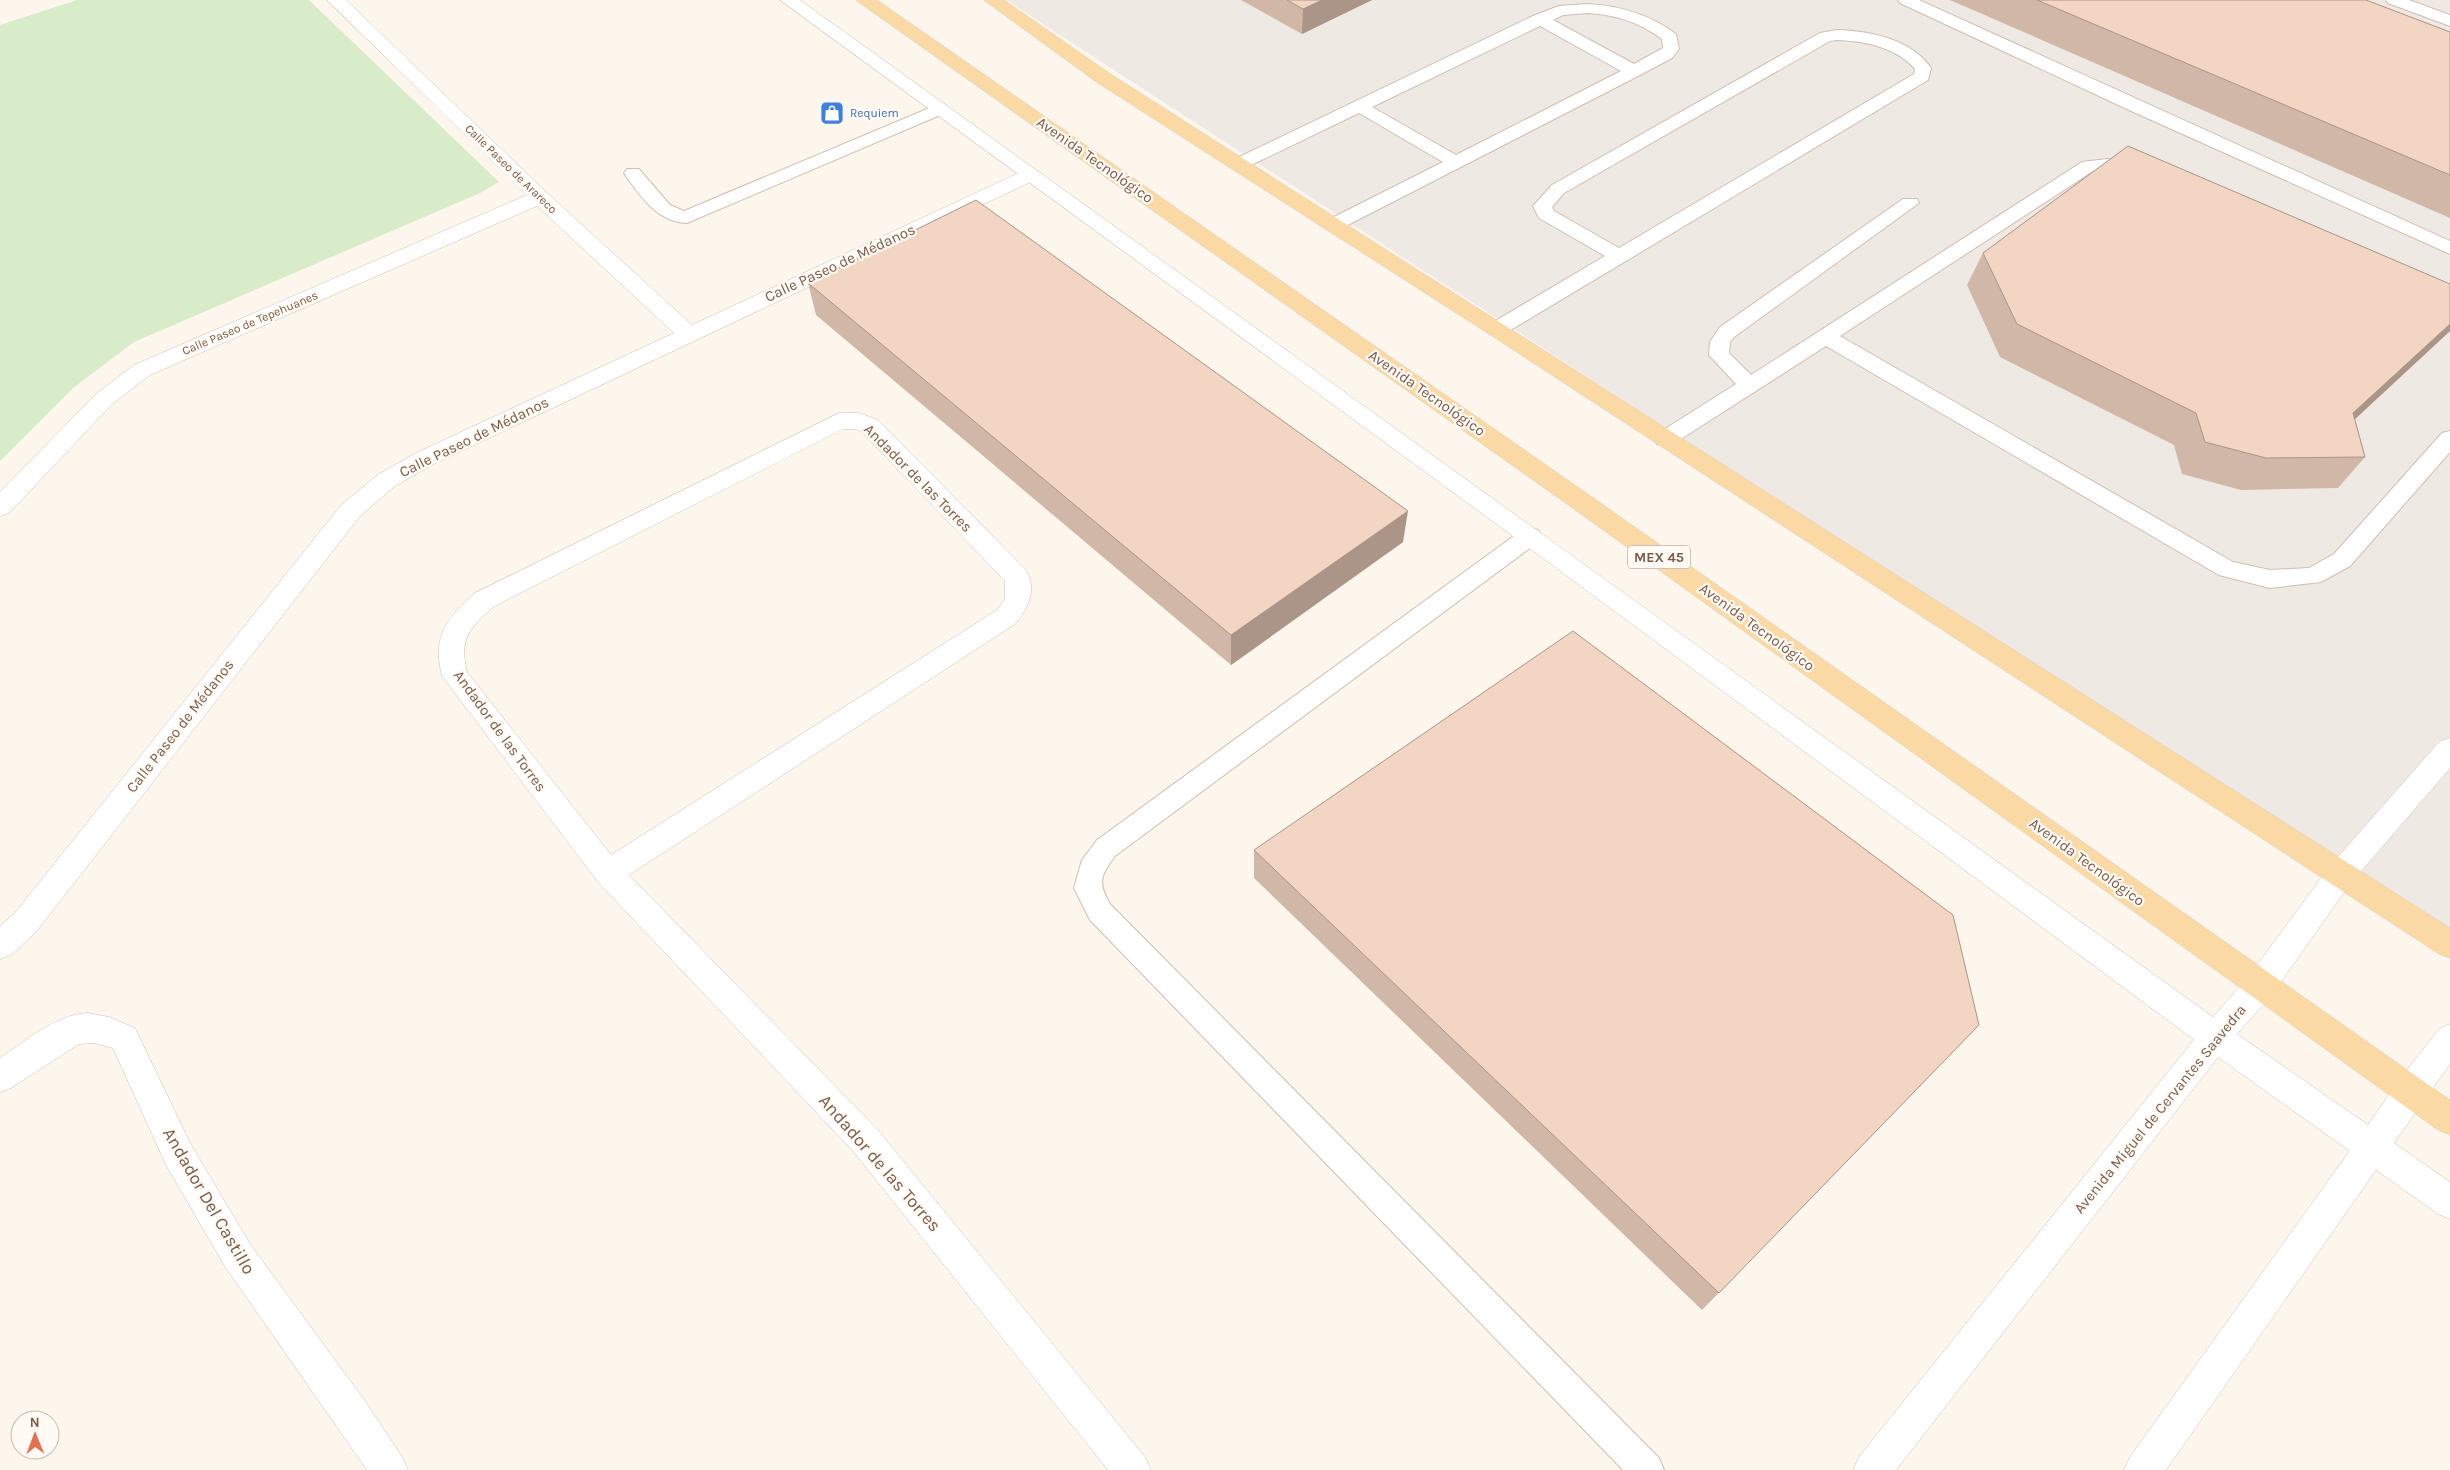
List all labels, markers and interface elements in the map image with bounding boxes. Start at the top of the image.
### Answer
shop icon: Requiem [819,100,845,126]
place label: Requiem [850,106,899,120]
street label: Avenida Tecnológico [1033,113,1157,207]
street label: Calle Paseo de Arareco [462,122,560,216]
street label: Calle Paseo de Médanos [762,220,918,306]
street label: Calle Paseo de Tepehuanes [180,288,320,358]
street label: Avenida Tecnológico [1365,346,1489,440]
street label: Calle Paseo de Médanos [396,393,552,481]
street label: Andador de las Torres [860,420,976,536]
road number: MEX 45 [1628,546,1690,568]
street label: Avenida Tecnológico [1696,579,1818,675]
street label: Calle Paseo de Médanos [122,656,238,796]
street label: Andador de las Torres [450,667,550,795]
street label: Avenida Tecnológico [2026,814,2148,910]
street label: Avenida Miguel de Cervantes Saavedra [2070,1001,2250,1217]
street label: Andador de las Torres [814,1090,946,1236]
street label: Andador Del Castillo [158,1124,260,1278]
north arrow [10,1410,60,1460]
text: N [30,1414,40,1431]

